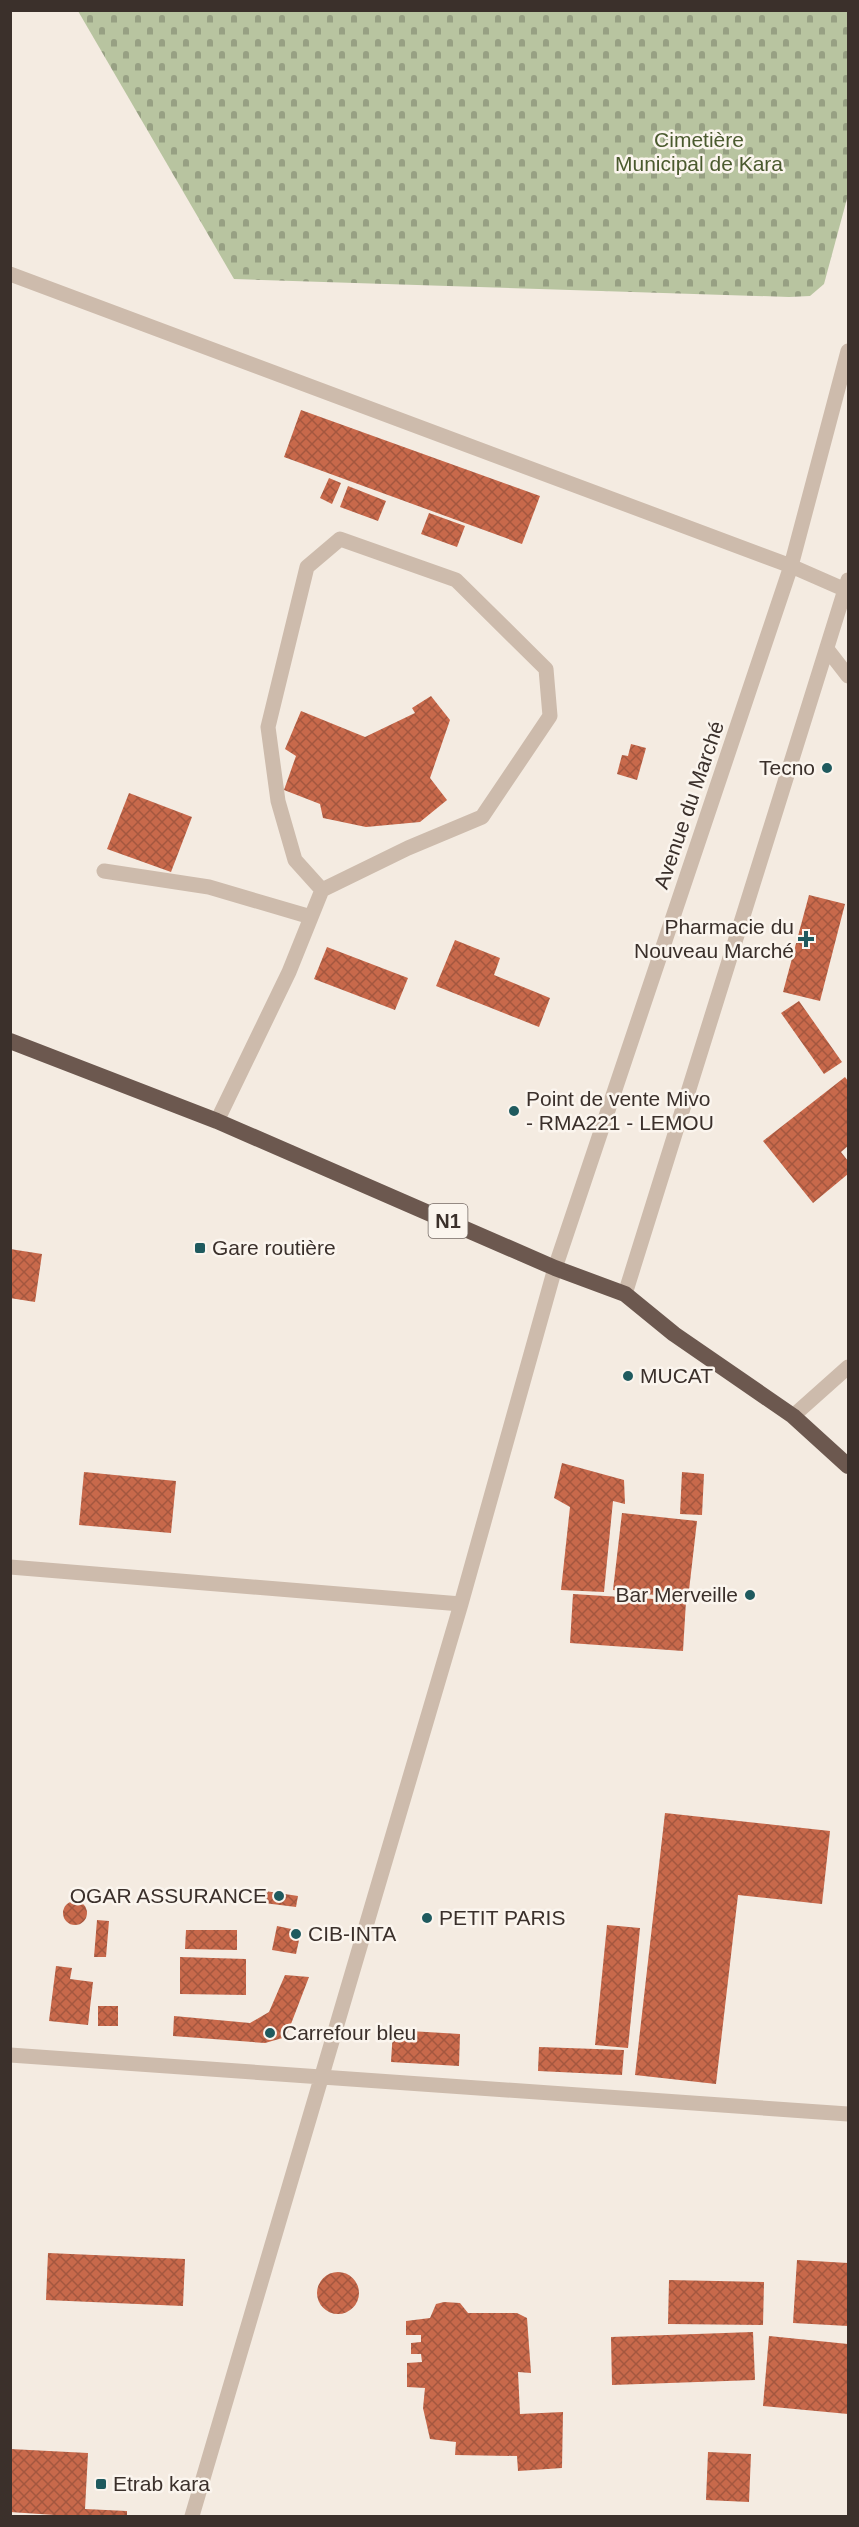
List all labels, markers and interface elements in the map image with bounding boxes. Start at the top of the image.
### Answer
park label: Cimetière Municipal de Kara [615,128,783,175]
street label: Avenue du Marché [649,718,728,892]
place label: Tecno [759,756,815,779]
marker: Tecno [820,761,834,775]
place label: Pharmacie du Nouveau Marché [634,915,794,962]
marker: Pharmacie du Nouveau Marché [799,932,813,946]
place label: Point de vente Mivo - RMA221 - LEMOU [526,1087,714,1134]
marker: Point de vente Mivo - RMA221 - LEMOU [507,1104,521,1118]
road number: N1 [428,1204,468,1238]
place label: Gare routière [212,1236,336,1259]
marker: Gare routière [193,1241,207,1255]
place label: MUCAT [640,1364,713,1387]
marker: MUCAT [621,1369,635,1383]
place label: Bar Merveille [615,1583,738,1606]
marker: Bar Merveille [743,1588,757,1602]
place label: OGAR ASSURANCE [70,1884,267,1907]
marker: OGAR ASSURANCE [272,1889,286,1903]
place label: PETIT PARIS [439,1906,565,1929]
marker: PETIT PARIS [420,1911,434,1925]
place label: CIB-INTA [308,1922,396,1945]
marker: CIB-INTA [289,1927,303,1941]
place label: Carrefour bleu [282,2021,416,2044]
marker: Carrefour bleu [263,2026,277,2040]
place label: Etrab kara [113,2472,210,2495]
marker: Etrab kara [94,2477,108,2491]

